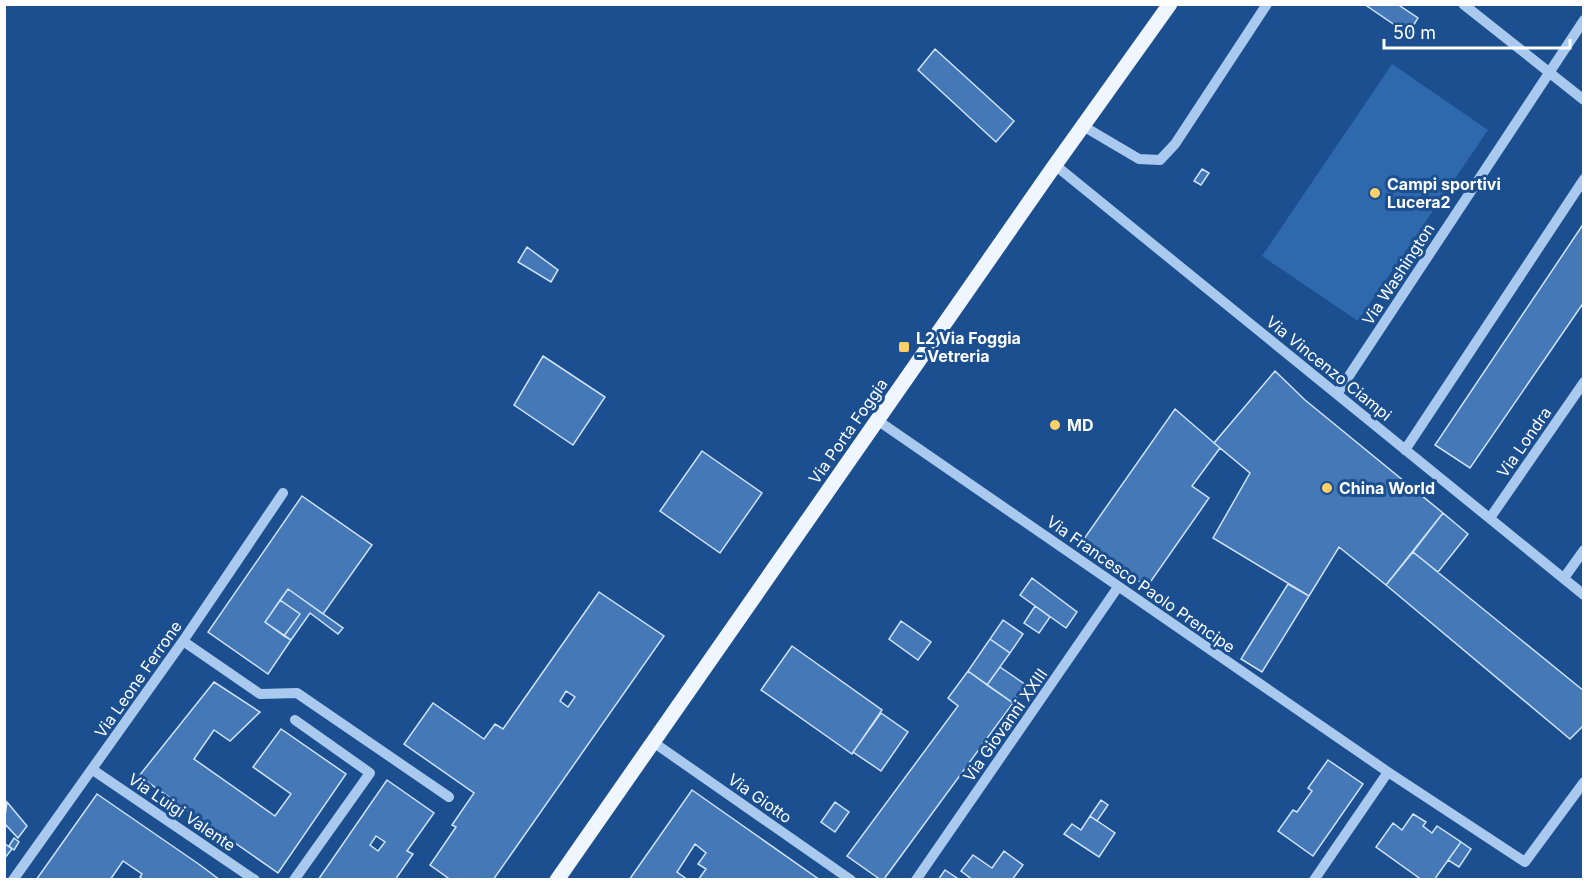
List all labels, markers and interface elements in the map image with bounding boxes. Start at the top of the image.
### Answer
scale bar [1384,12,1570,50]
text: 50 m [1393,22,1436,43]
place label: Campi sportivi Lucera2 [1387,174,1501,212]
marker: Campi sportivi Lucera2 [1368,186,1382,200]
street label: Via Washington [1358,219,1438,329]
street label: Via Vincenzo Ciampi [1262,311,1396,425]
place label: L2 Via Foggia - Vetreria [916,328,1021,366]
marker: L2 Via Foggia - Vetreria [897,340,911,354]
street label: Via Porta Foggia [804,374,892,488]
street label: Via Londra [1492,403,1556,481]
place label: MD [1067,415,1093,435]
marker: MD [1048,418,1062,432]
place label: China World [1339,478,1435,498]
marker: China World [1320,481,1334,495]
street label: Via Francesco Paolo Prencipe [1043,511,1239,657]
street label: Via Leone Ferrone [90,617,186,741]
street label: Via Giovanni XXIII [959,665,1051,785]
street label: Via Luigi Valente [124,769,240,855]
street label: Via Giotto [724,769,796,827]

